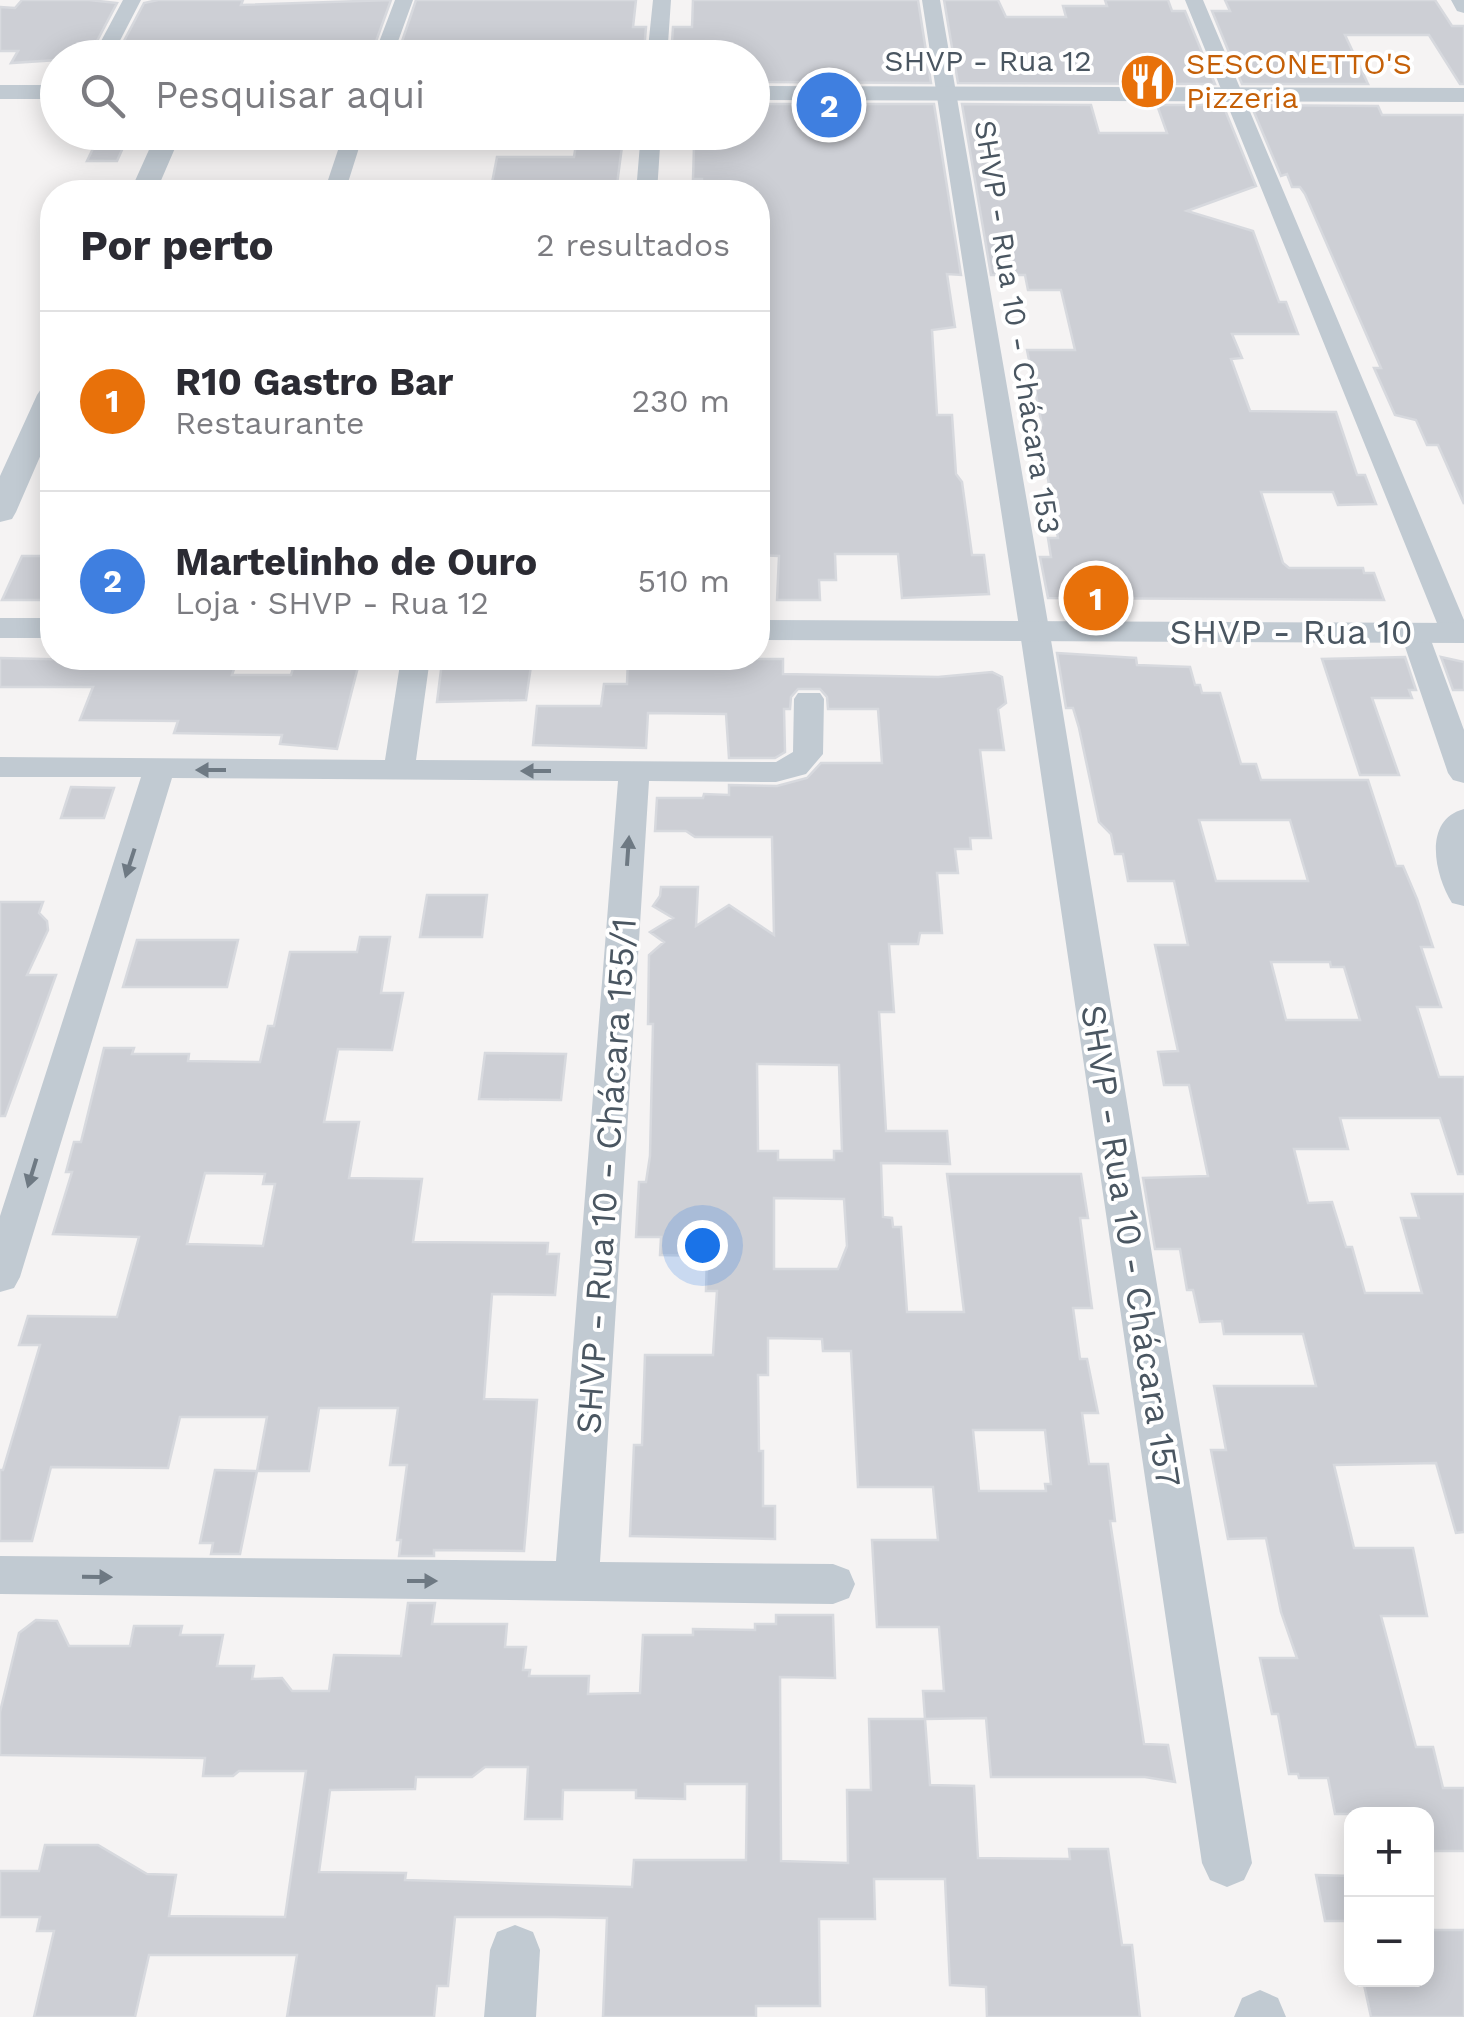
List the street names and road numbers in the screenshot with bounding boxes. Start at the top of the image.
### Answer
street label: SHVP - Rua 12 [884,43,1092,78]
street label: SHVP - Rua 10 - Chácara 153 [967,117,1068,536]
street label: SHVP - Rua 10 [1169,611,1413,653]
street label: SHVP - Rua 10 - Chácara 155/1 [567,917,645,1435]
street label: SHVP - Rua 10 - Chácara 157 [1072,1002,1190,1490]

